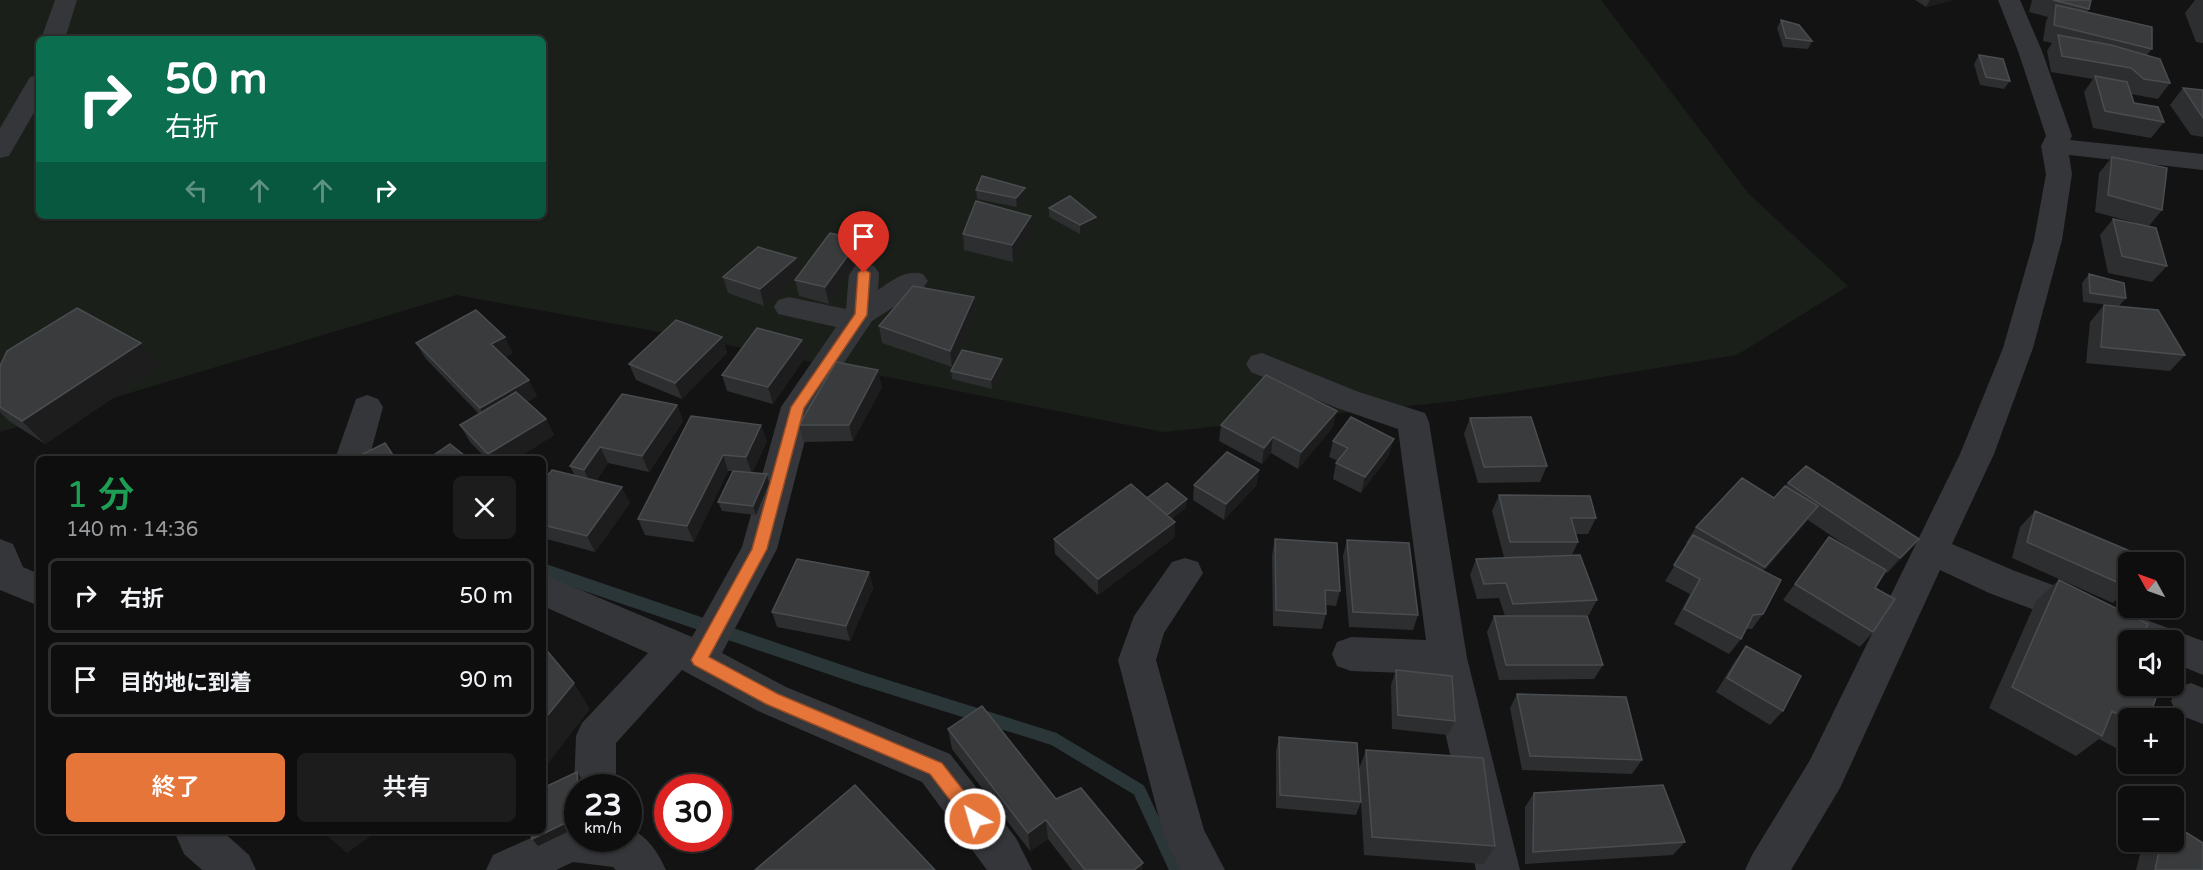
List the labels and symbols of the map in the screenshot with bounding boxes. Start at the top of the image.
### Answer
pin [838,211,889,273]
north arrow [2118,552,2184,618]
speed limit sign: 30 [654,774,732,852]
position arrow [943,787,1007,851]

